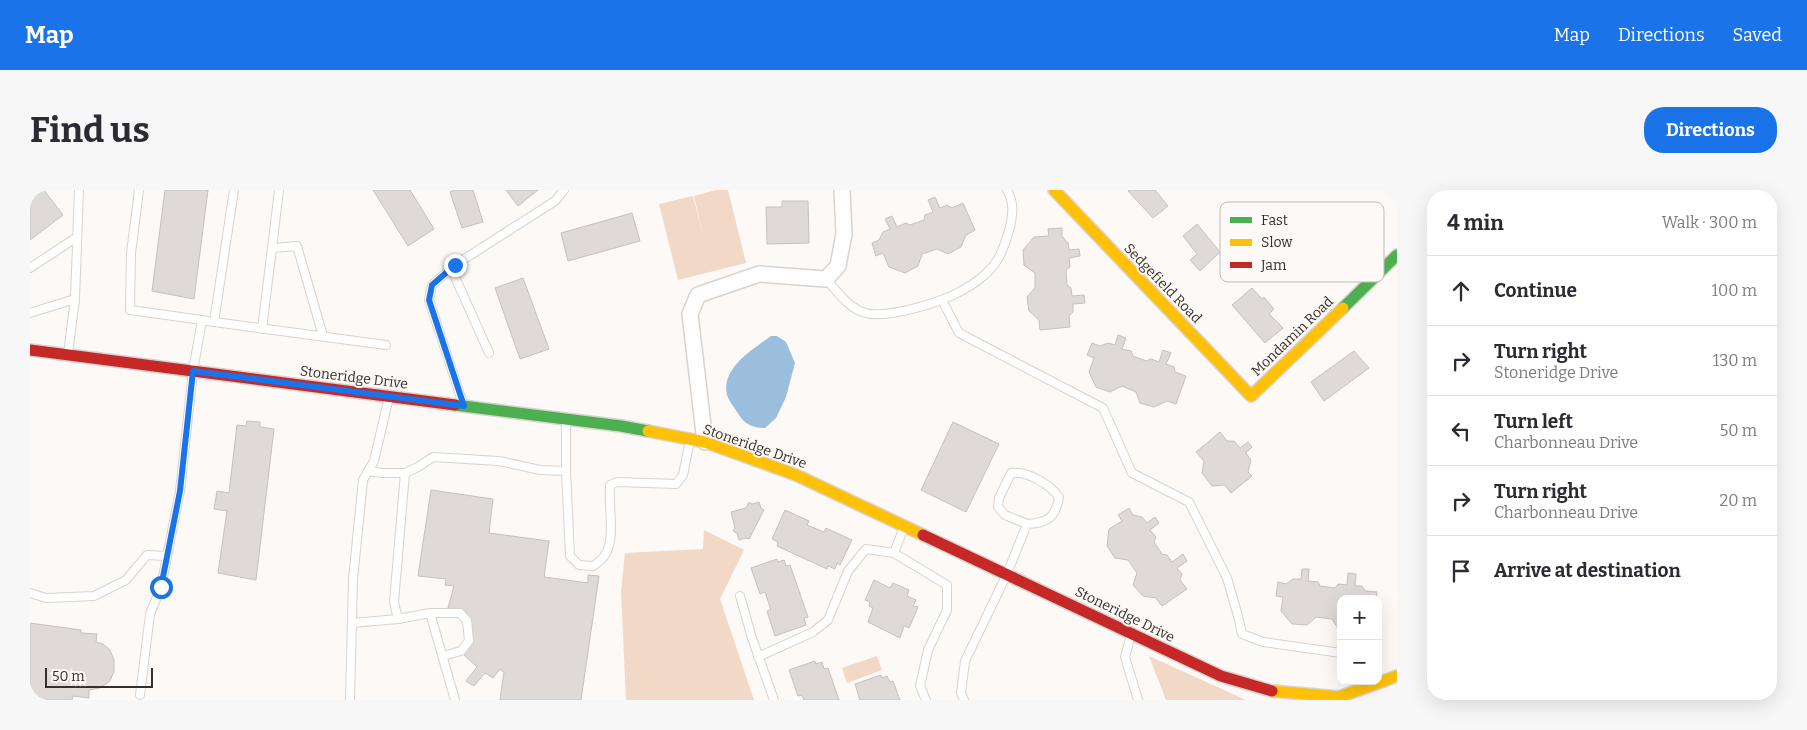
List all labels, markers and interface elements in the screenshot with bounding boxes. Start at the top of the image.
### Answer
text: Map [25,21,74,49]
text: Map [1554,24,1590,46]
text: Directions [1618,24,1705,46]
text: Saved [1733,24,1782,46]
button: Directions [1644,107,1777,153]
text: Find us [30,109,150,151]
legend [1220,202,1384,282]
text: 4 min [1447,210,1504,236]
text: Fast [1261,212,1288,229]
text: Walk · 300 m [1662,213,1757,232]
text: Slow [1261,234,1293,251]
street label: Sedgefield Road [1120,240,1205,327]
route end [444,254,467,277]
text: Jam [1260,257,1287,274]
icon: ahead [1447,277,1475,305]
text: Continue [1494,279,1577,302]
text: 100 m [1712,281,1757,300]
street label: Mondamin Road [1248,293,1337,380]
text: Turn right [1494,340,1587,363]
icon: right [1447,347,1475,375]
text: 130 m [1713,351,1757,370]
street label: Stoneridge Drive [299,362,409,393]
text: Stoneridge Drive [1494,363,1618,382]
text: Turn left [1494,410,1573,433]
icon: left [1447,417,1475,445]
street label: Stoneridge Drive [701,421,809,472]
text: 50 m [1720,421,1757,440]
text: Charbonneau Drive [1494,433,1638,452]
text: Turn right [1494,480,1587,503]
icon: right [1447,487,1475,515]
text: 20 m [1720,491,1757,510]
text: Charbonneau Drive [1494,503,1638,522]
icon: arrive [1447,557,1475,585]
text: Arrive at destination [1494,559,1681,582]
route start [150,576,173,599]
street label: Stoneridge Drive [1072,583,1177,646]
map controls [1337,595,1382,685]
button: + [1337,595,1382,640]
button: − [1337,640,1382,685]
scale bar [45,665,152,688]
text: 50 m [52,668,85,685]

